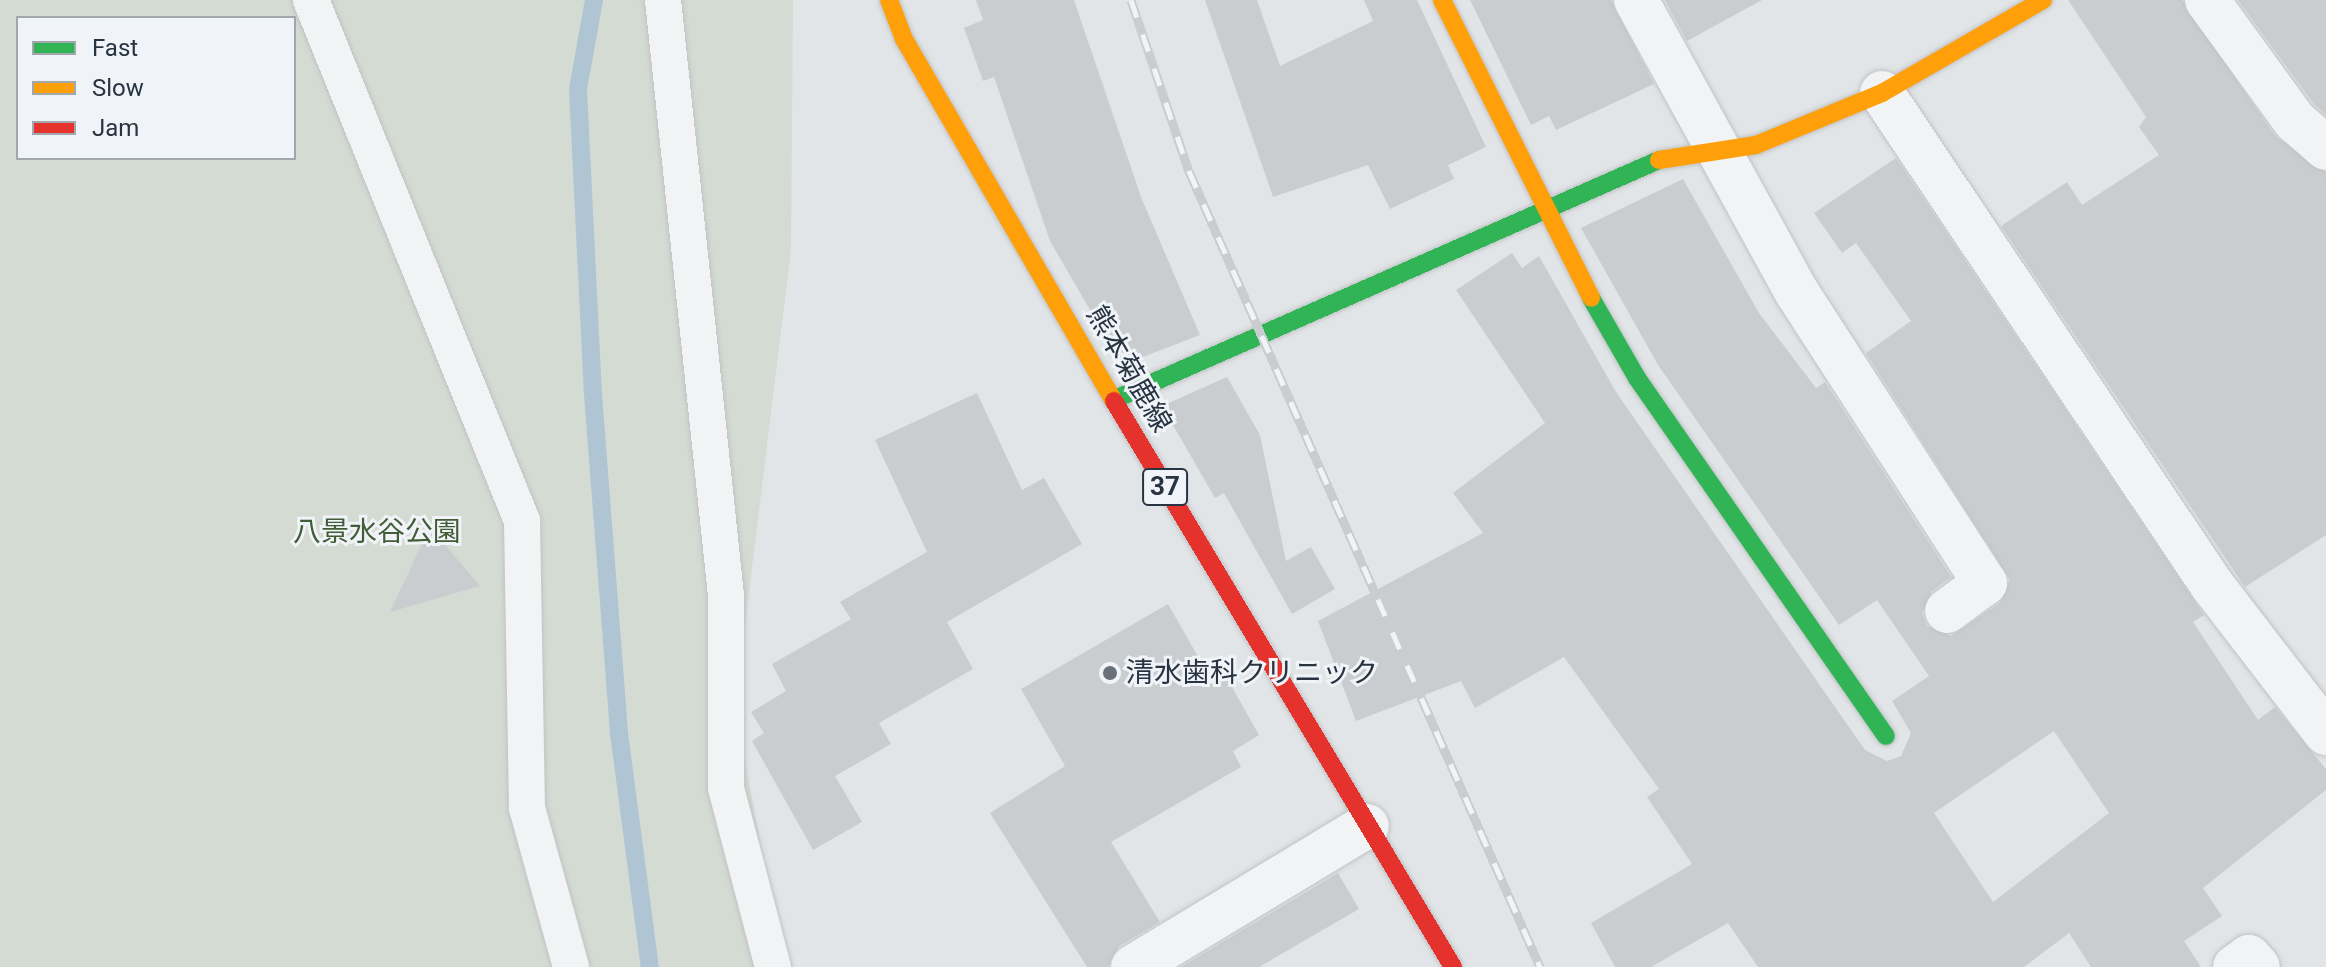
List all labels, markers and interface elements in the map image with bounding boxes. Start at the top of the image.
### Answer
legend [16,16,296,160]
text: Fast [92,34,138,62]
text: Slow [92,74,144,102]
text: Jam [92,114,139,142]
street label: 熊本菊鹿線 [1079,300,1179,438]
road number: 37 [1141,465,1189,509]
park label: 八景水谷公園 [293,515,461,549]
place label: 清水歯科クリニック [1126,656,1378,690]
marker: 清水歯科クリニック [1101,664,1119,682]

